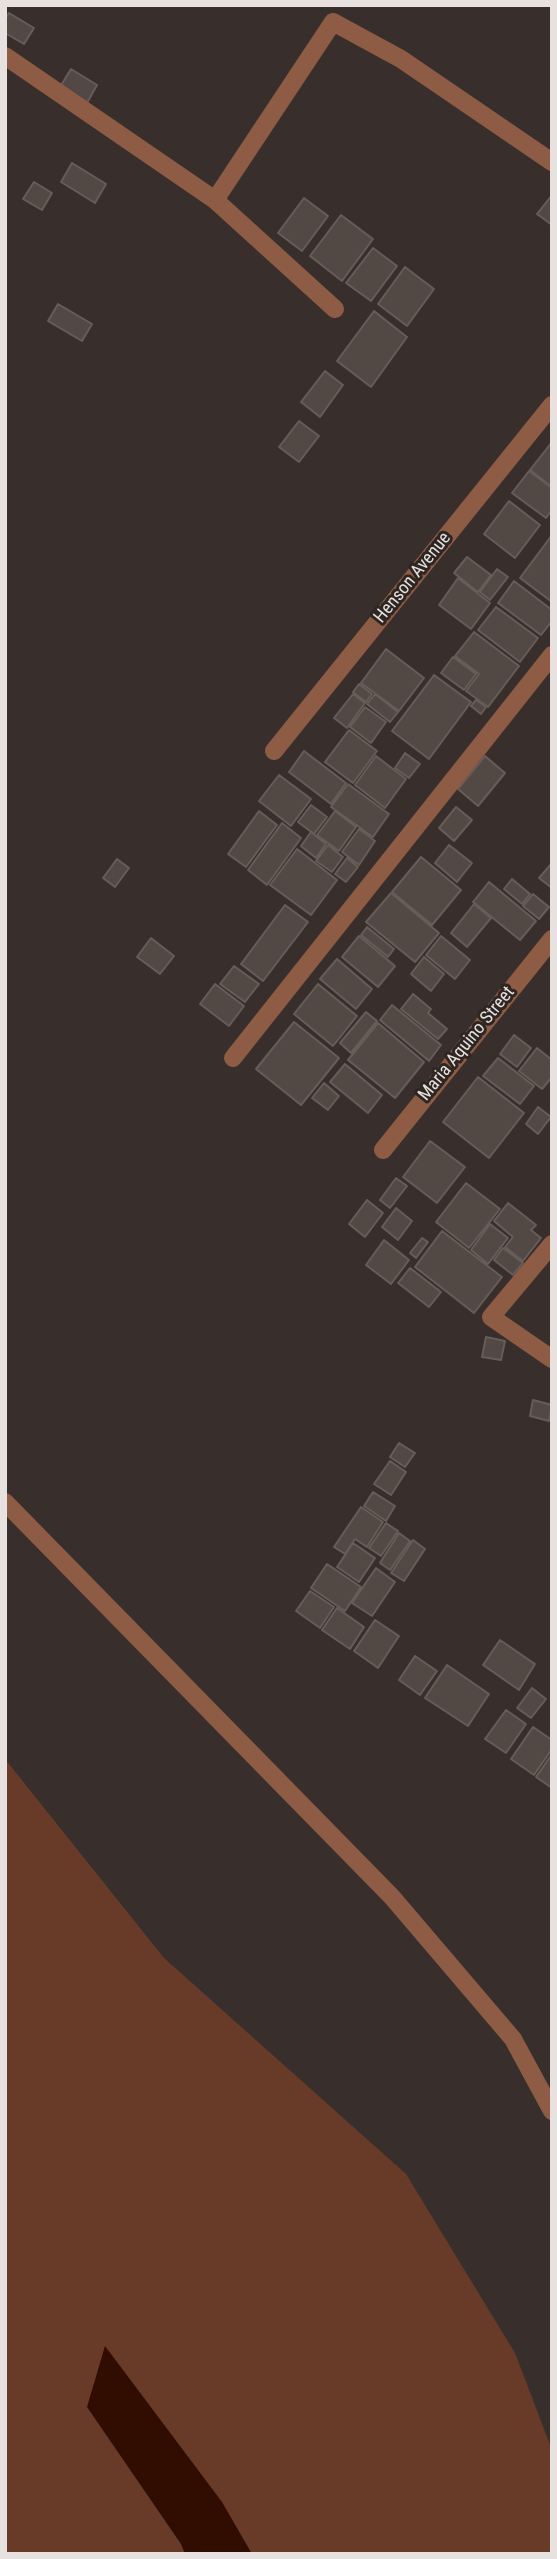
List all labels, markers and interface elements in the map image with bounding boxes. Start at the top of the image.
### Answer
street label: Henson Avenue [370,528,456,628]
street label: Maria Aquino Street [414,982,520,1106]

